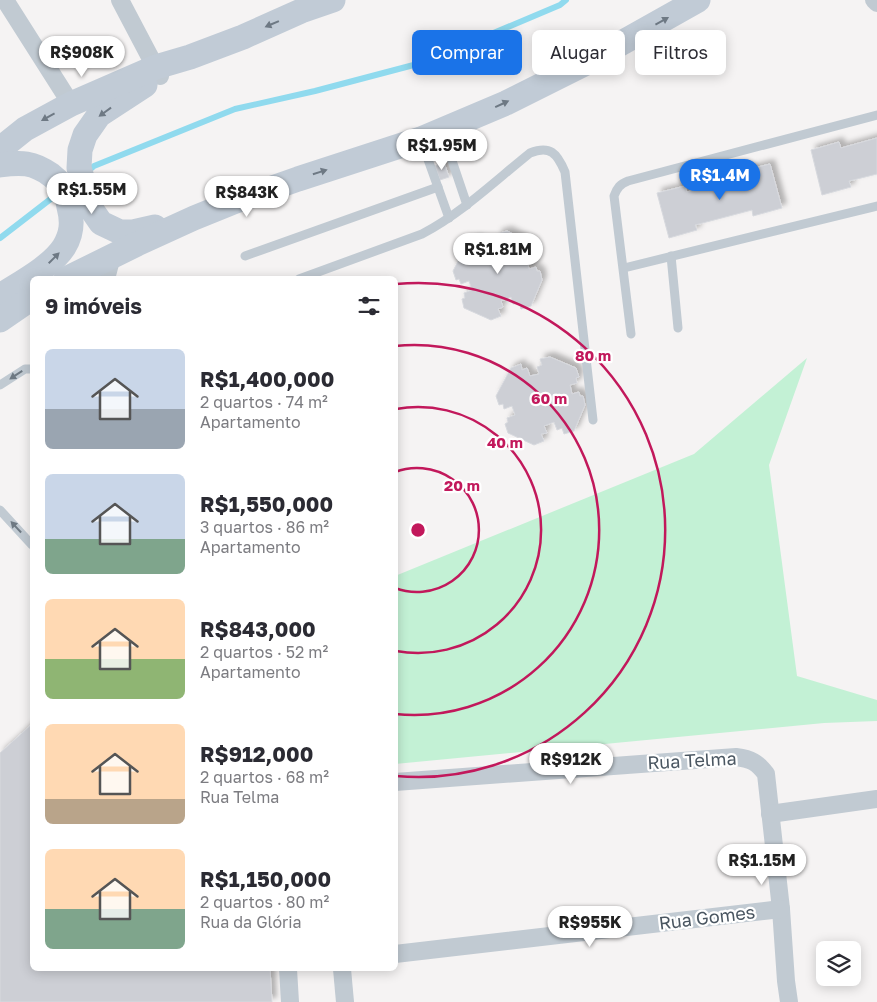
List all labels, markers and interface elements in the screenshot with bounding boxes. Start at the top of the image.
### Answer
one-way arrow [654,17,669,25]
one-way arrow [265,21,279,29]
chip: Comprar [412,30,522,75]
chip: Alugar [532,30,625,75]
chip: Filtros [635,30,726,75]
pin: R$908K [41,36,123,78]
text: R$908K [50,42,114,62]
one-way arrow [495,100,509,108]
one-way arrow [98,107,112,117]
one-way arrow [42,112,55,121]
pin: R$1.95M [396,128,488,171]
text: R$1.95M [407,135,477,155]
pin: R$1.4M [679,158,761,201]
text: R$1.4M [690,165,750,185]
one-way arrow [313,168,328,175]
pin: R$1.55M [46,172,138,215]
pin: R$843K [206,176,288,218]
text: R$1.55M [58,179,126,199]
text: R$843K [215,182,279,202]
pin: R$1.81M [452,232,544,275]
text: R$1.81M [464,239,532,259]
one-way arrow [48,252,60,264]
icon: filters [355,292,383,320]
text: 9 imóveis [45,293,142,319]
text: 80 m [575,346,611,364]
text: R$1,400,000 [200,366,334,392]
icon: home [85,369,145,429]
one-way arrow [9,370,22,380]
text: 60 m [531,389,567,407]
text: 2 quartos · 74 m² [200,392,328,412]
text: Apartamento [200,412,301,432]
text: 40 m [487,433,523,451]
text: 20 m [444,476,480,494]
text: R$1,550,000 [200,491,333,517]
icon: home [85,494,145,554]
text: 3 quartos · 86 m² [200,517,329,537]
centre of rings [409,521,427,539]
one-way arrow [10,522,22,534]
text: Apartamento [200,537,301,557]
text: R$843,000 [200,616,316,642]
icon: home [85,619,145,679]
text: 2 quartos · 52 m² [200,642,328,662]
text: Apartamento [200,662,301,682]
text: R$912,000 [200,741,313,767]
pin: R$912K [530,742,612,785]
icon: home [85,744,145,804]
street label: Rua Telma [647,747,737,773]
text: R$912K [540,749,602,769]
text: 2 quartos · 68 m² [200,767,329,787]
text: Rua Telma [200,787,279,807]
pin: R$1.15M [716,844,808,886]
text: R$1.15M [728,850,796,870]
text: R$1,150,000 [200,866,331,892]
icon: home [85,869,145,929]
text: 2 quartos · 80 m² [200,892,329,912]
street label: Rua Gomes [657,900,756,934]
pin: R$955K [549,906,631,948]
text: Rua da Glória [200,912,302,932]
text: R$955K [558,912,622,932]
map controls [816,941,861,986]
button: layers [816,941,861,986]

